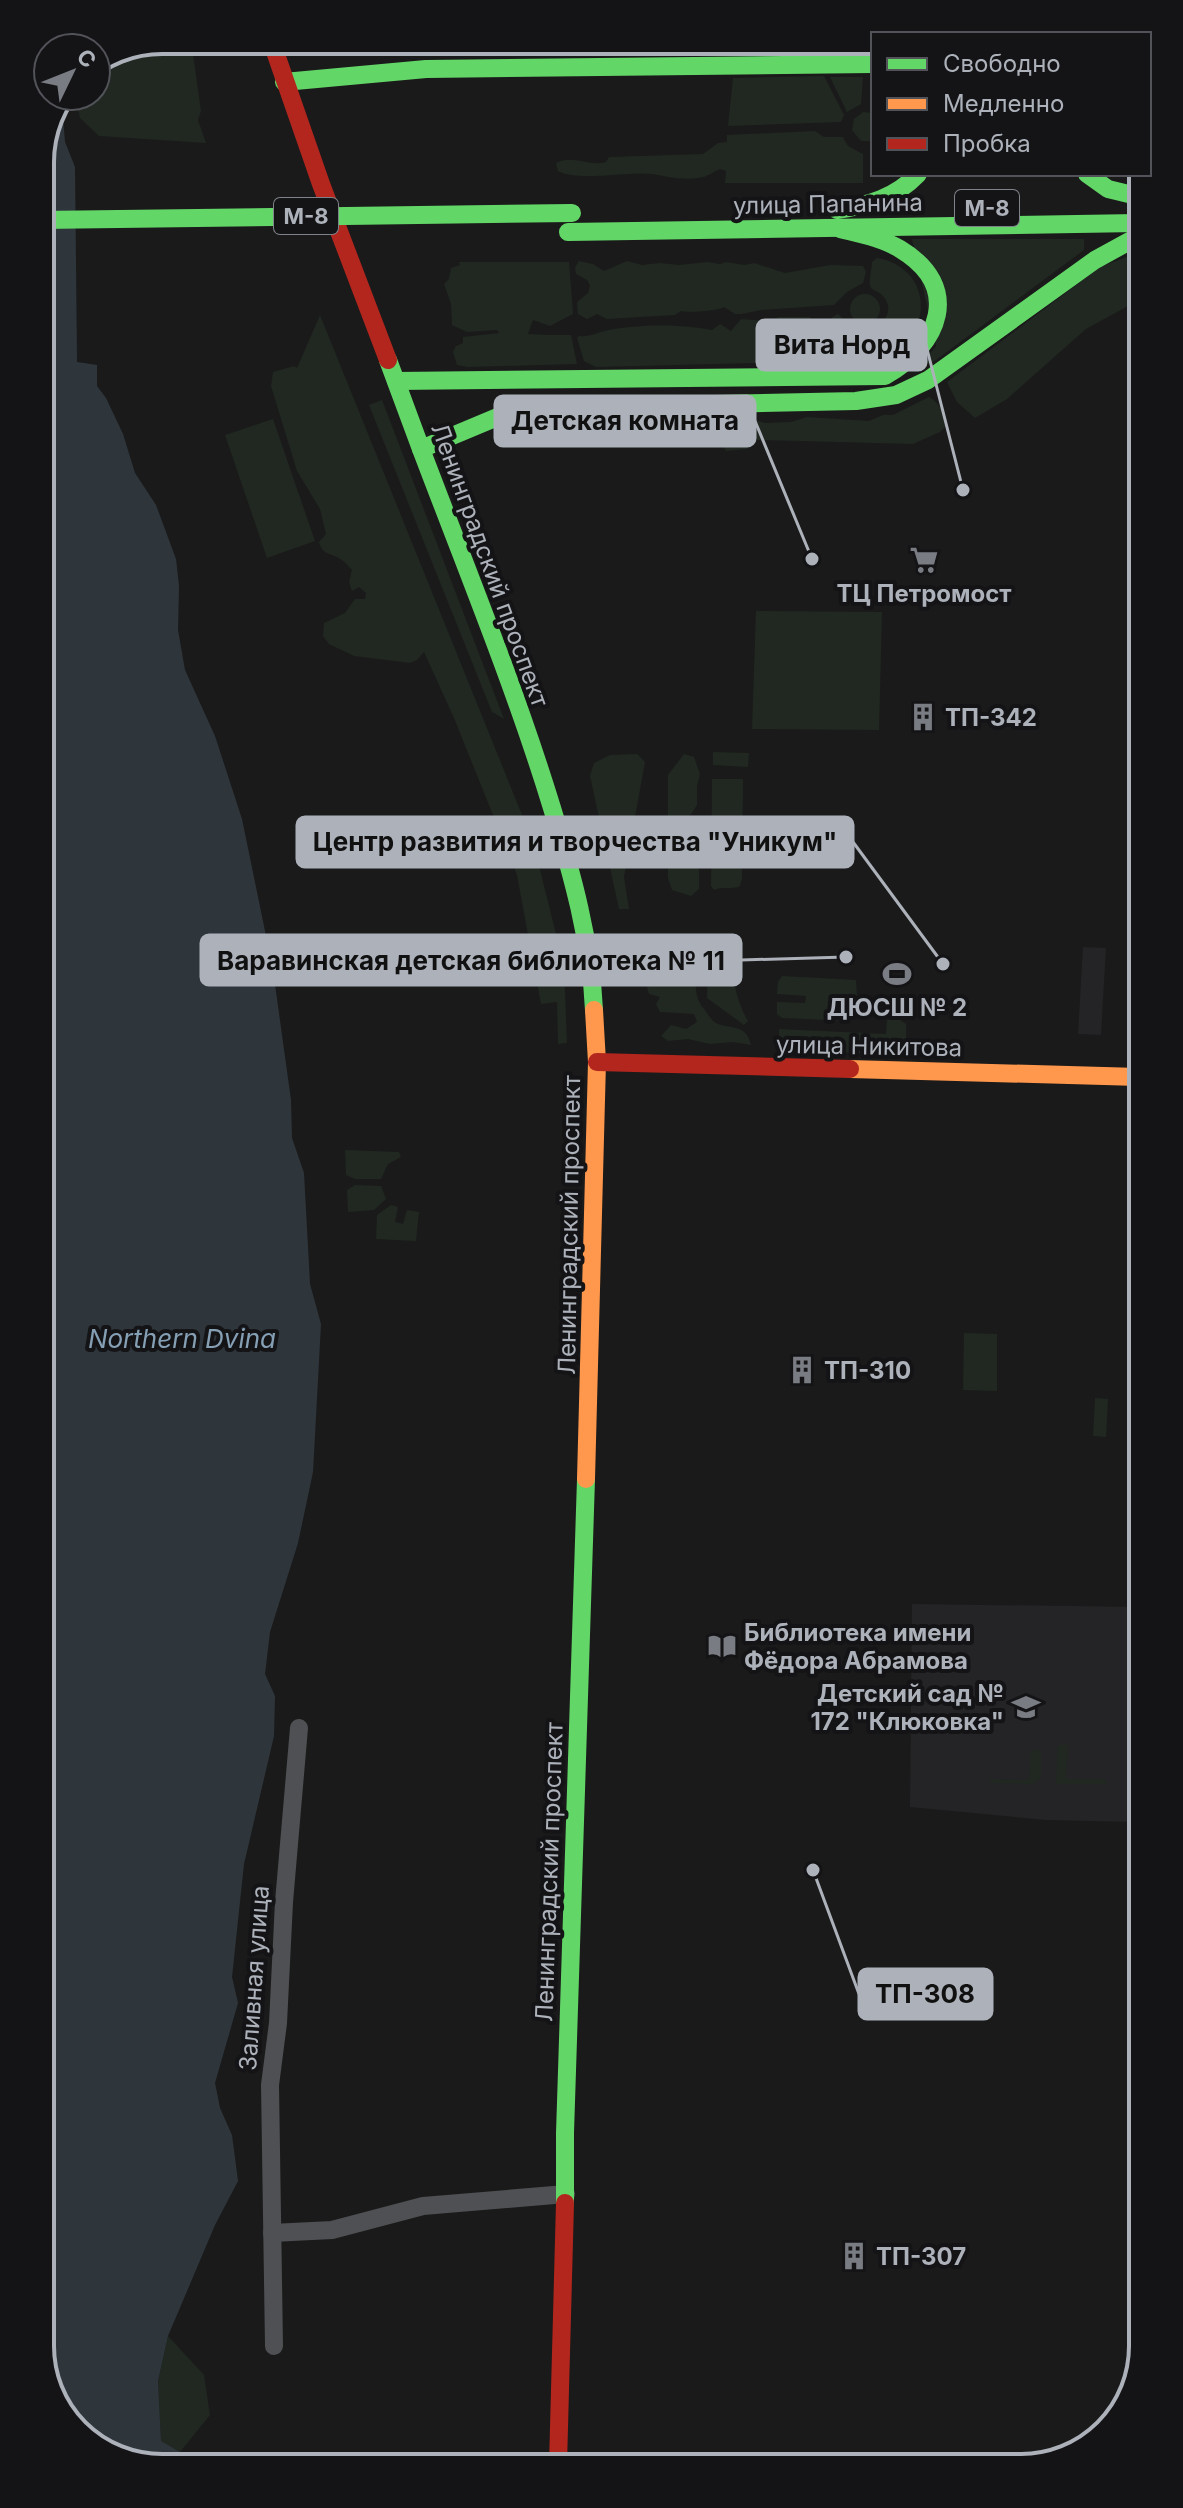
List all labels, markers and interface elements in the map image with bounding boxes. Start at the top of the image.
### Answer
north arrow [32,32,112,112]
legend [871,32,1151,176]
text: С [72,44,102,73]
text: Свободно [943,49,1061,78]
text: Медленно [943,89,1064,118]
text: Пробка [943,129,1031,158]
street label: улица Папанина [733,188,923,220]
road number: М-8 [955,190,1019,226]
road number: М-8 [274,198,338,234]
callout: Вита Норд [757,320,926,370]
text: Вита Норд [774,329,910,360]
callout: Детская комната [495,396,755,446]
text: Детская комната [511,405,739,436]
street label: Ленинградский проспект [425,419,555,711]
supermarket icon: ТЦ Петромост [909,545,939,575]
place label: ТЦ Петромост [836,579,1012,608]
building icon: ТП-342 [908,702,938,732]
place label: ТП-342 [945,703,1037,732]
callout: Центр развития и творчества "Уникум" [297,817,853,867]
text: Центр развития и творчества "Уникум" [313,826,837,857]
callout: Варавинская детская библиотека № 11 [201,935,741,985]
text: Варавинская детская библиотека № 11 [217,945,725,976]
sports icon: ДЮСШ № 2 [882,959,912,989]
place label: ДЮСШ № 2 [827,993,967,1022]
street label: улица Никитова [776,1030,962,1062]
street label: Ленинградский проспект [552,1075,586,1375]
water label: Northern Dvina [88,1323,276,1354]
building icon: ТП-310 [787,1355,817,1385]
place label: ТП-310 [824,1356,911,1385]
place label: Библиотека имени Фёдора Абрамова [744,1618,971,1675]
library icon: Библиотека имени Фёдора Абрамова [707,1631,737,1661]
place label: Детский сад № 172 "Клюковка" [810,1679,1004,1736]
school or university icon: Детский сад № 172 "Клюковка" [1011,1692,1041,1722]
street label: Ленинградский проспект [529,1722,569,2022]
street label: Заливная улица [233,1884,275,2072]
callout: ТП-308 [859,1969,992,2019]
text: ТП-308 [875,1978,975,2009]
building icon: ТП-307 [839,2241,869,2271]
place label: ТП-307 [876,2242,966,2271]

